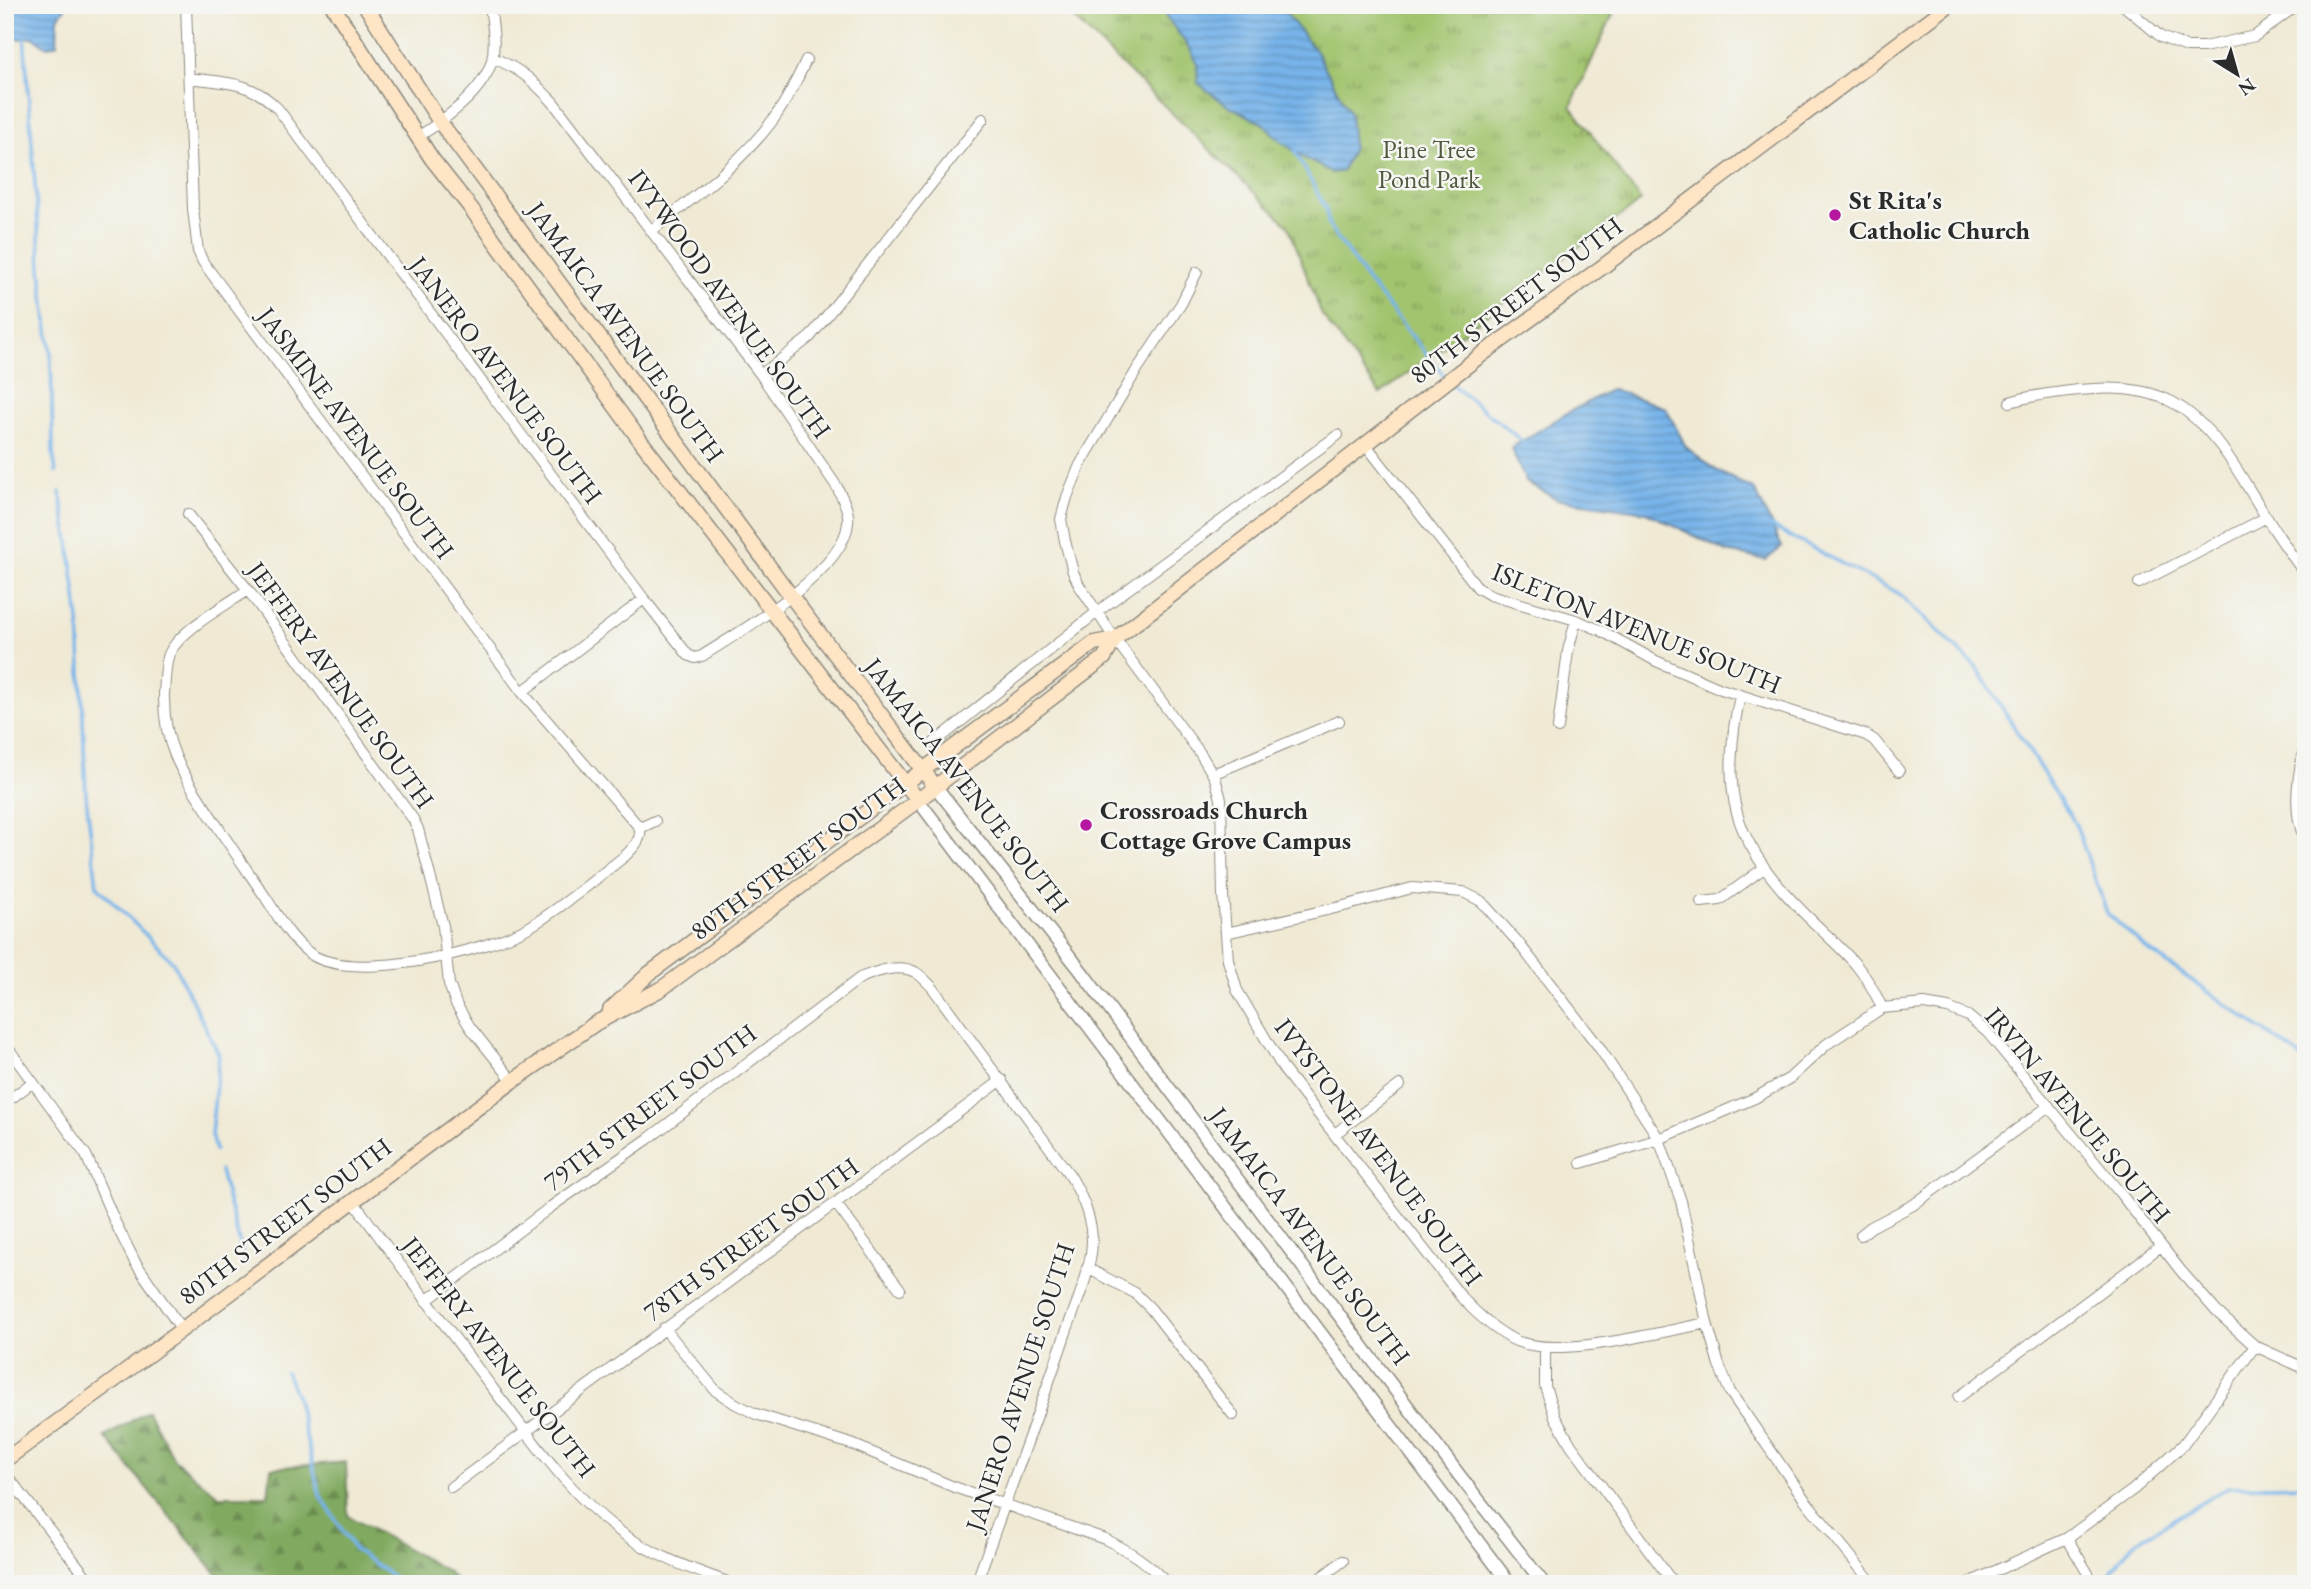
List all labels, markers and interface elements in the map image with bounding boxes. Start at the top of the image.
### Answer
north arrow [2202,38,2272,108]
text: N [2233,73,2261,102]
park label: Pine Tree Pond Park [1378,132,1481,196]
street label: IVYWOOD AVENUE SOUTH [621,163,839,445]
place label: St Rita's Catholic Church [1849,183,2031,247]
street label: JAMAICA AVENUE SOUTH [519,193,732,469]
marker: St Rita's Catholic Church [1827,207,1843,223]
street label: 80TH STREET SOUTH [1403,209,1629,391]
street label: JANERO AVENUE SOUTH [401,248,610,511]
street label: JASMINE AVENUE SOUTH [249,298,462,566]
street label: JEFFERY AVENUE SOUTH [239,553,442,815]
street label: ISLETON AVENUE SOUTH [1487,554,1787,702]
street label: JAMAICA AVENUE SOUTH [856,649,1077,919]
street label: 80TH STREET SOUTH [684,768,912,948]
place label: Crossroads Church Cottage Grove Campus [1100,793,1351,857]
marker: Crossroads Church Cottage Grove Campus [1078,817,1094,833]
street label: IRVIN AVENUE SOUTH [1977,1000,2179,1230]
street label: IVYSTONE AVENUE SOUTH [1267,1011,1491,1293]
street label: 79TH STREET SOUTH [537,1016,763,1198]
street label: JAMAICA AVENUE SOUTH [1201,1099,1418,1372]
street label: 80TH STREET SOUTH [172,1130,398,1312]
street label: 78TH STREET SOUTH [637,1149,865,1329]
street label: JEFFERY AVENUE SOUTH [393,1228,604,1485]
street label: JANERO AVENUE SOUTH [957,1238,1083,1537]

